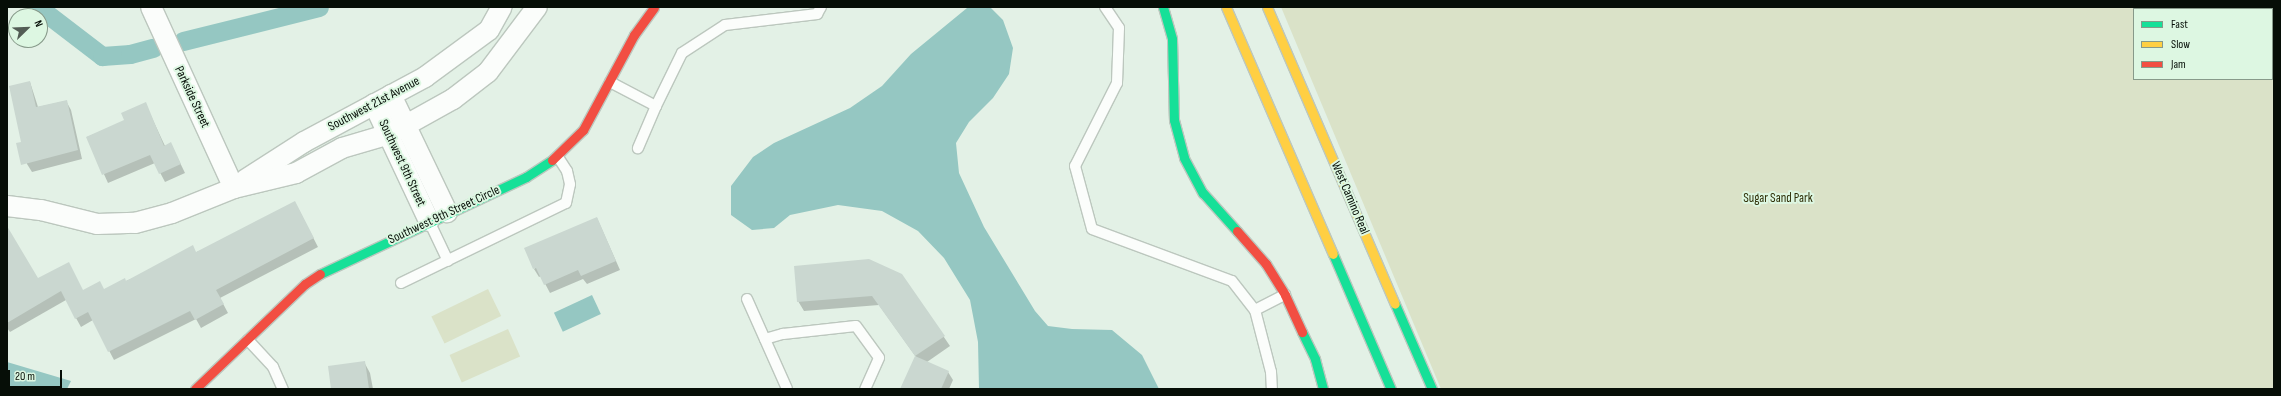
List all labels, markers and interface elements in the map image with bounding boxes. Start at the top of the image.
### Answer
north arrow [8,8,48,48]
legend [2133,8,2273,80]
text: Fast [2171,17,2188,32]
text: N [31,18,46,29]
text: Slow [2171,37,2190,52]
text: Jam [2171,57,2186,72]
street label: Parkside Street [171,64,213,130]
street label: Southwest 21st Avenue [326,73,422,135]
street label: Southwest 9th Street [375,117,429,209]
street label: West Camino Real [1328,159,1372,237]
street label: Southwest 9th Street Circle [386,182,502,248]
park label: Sugar Sand Park [1743,190,1813,206]
scale bar [10,362,64,388]
text: 20 m [15,369,35,384]

